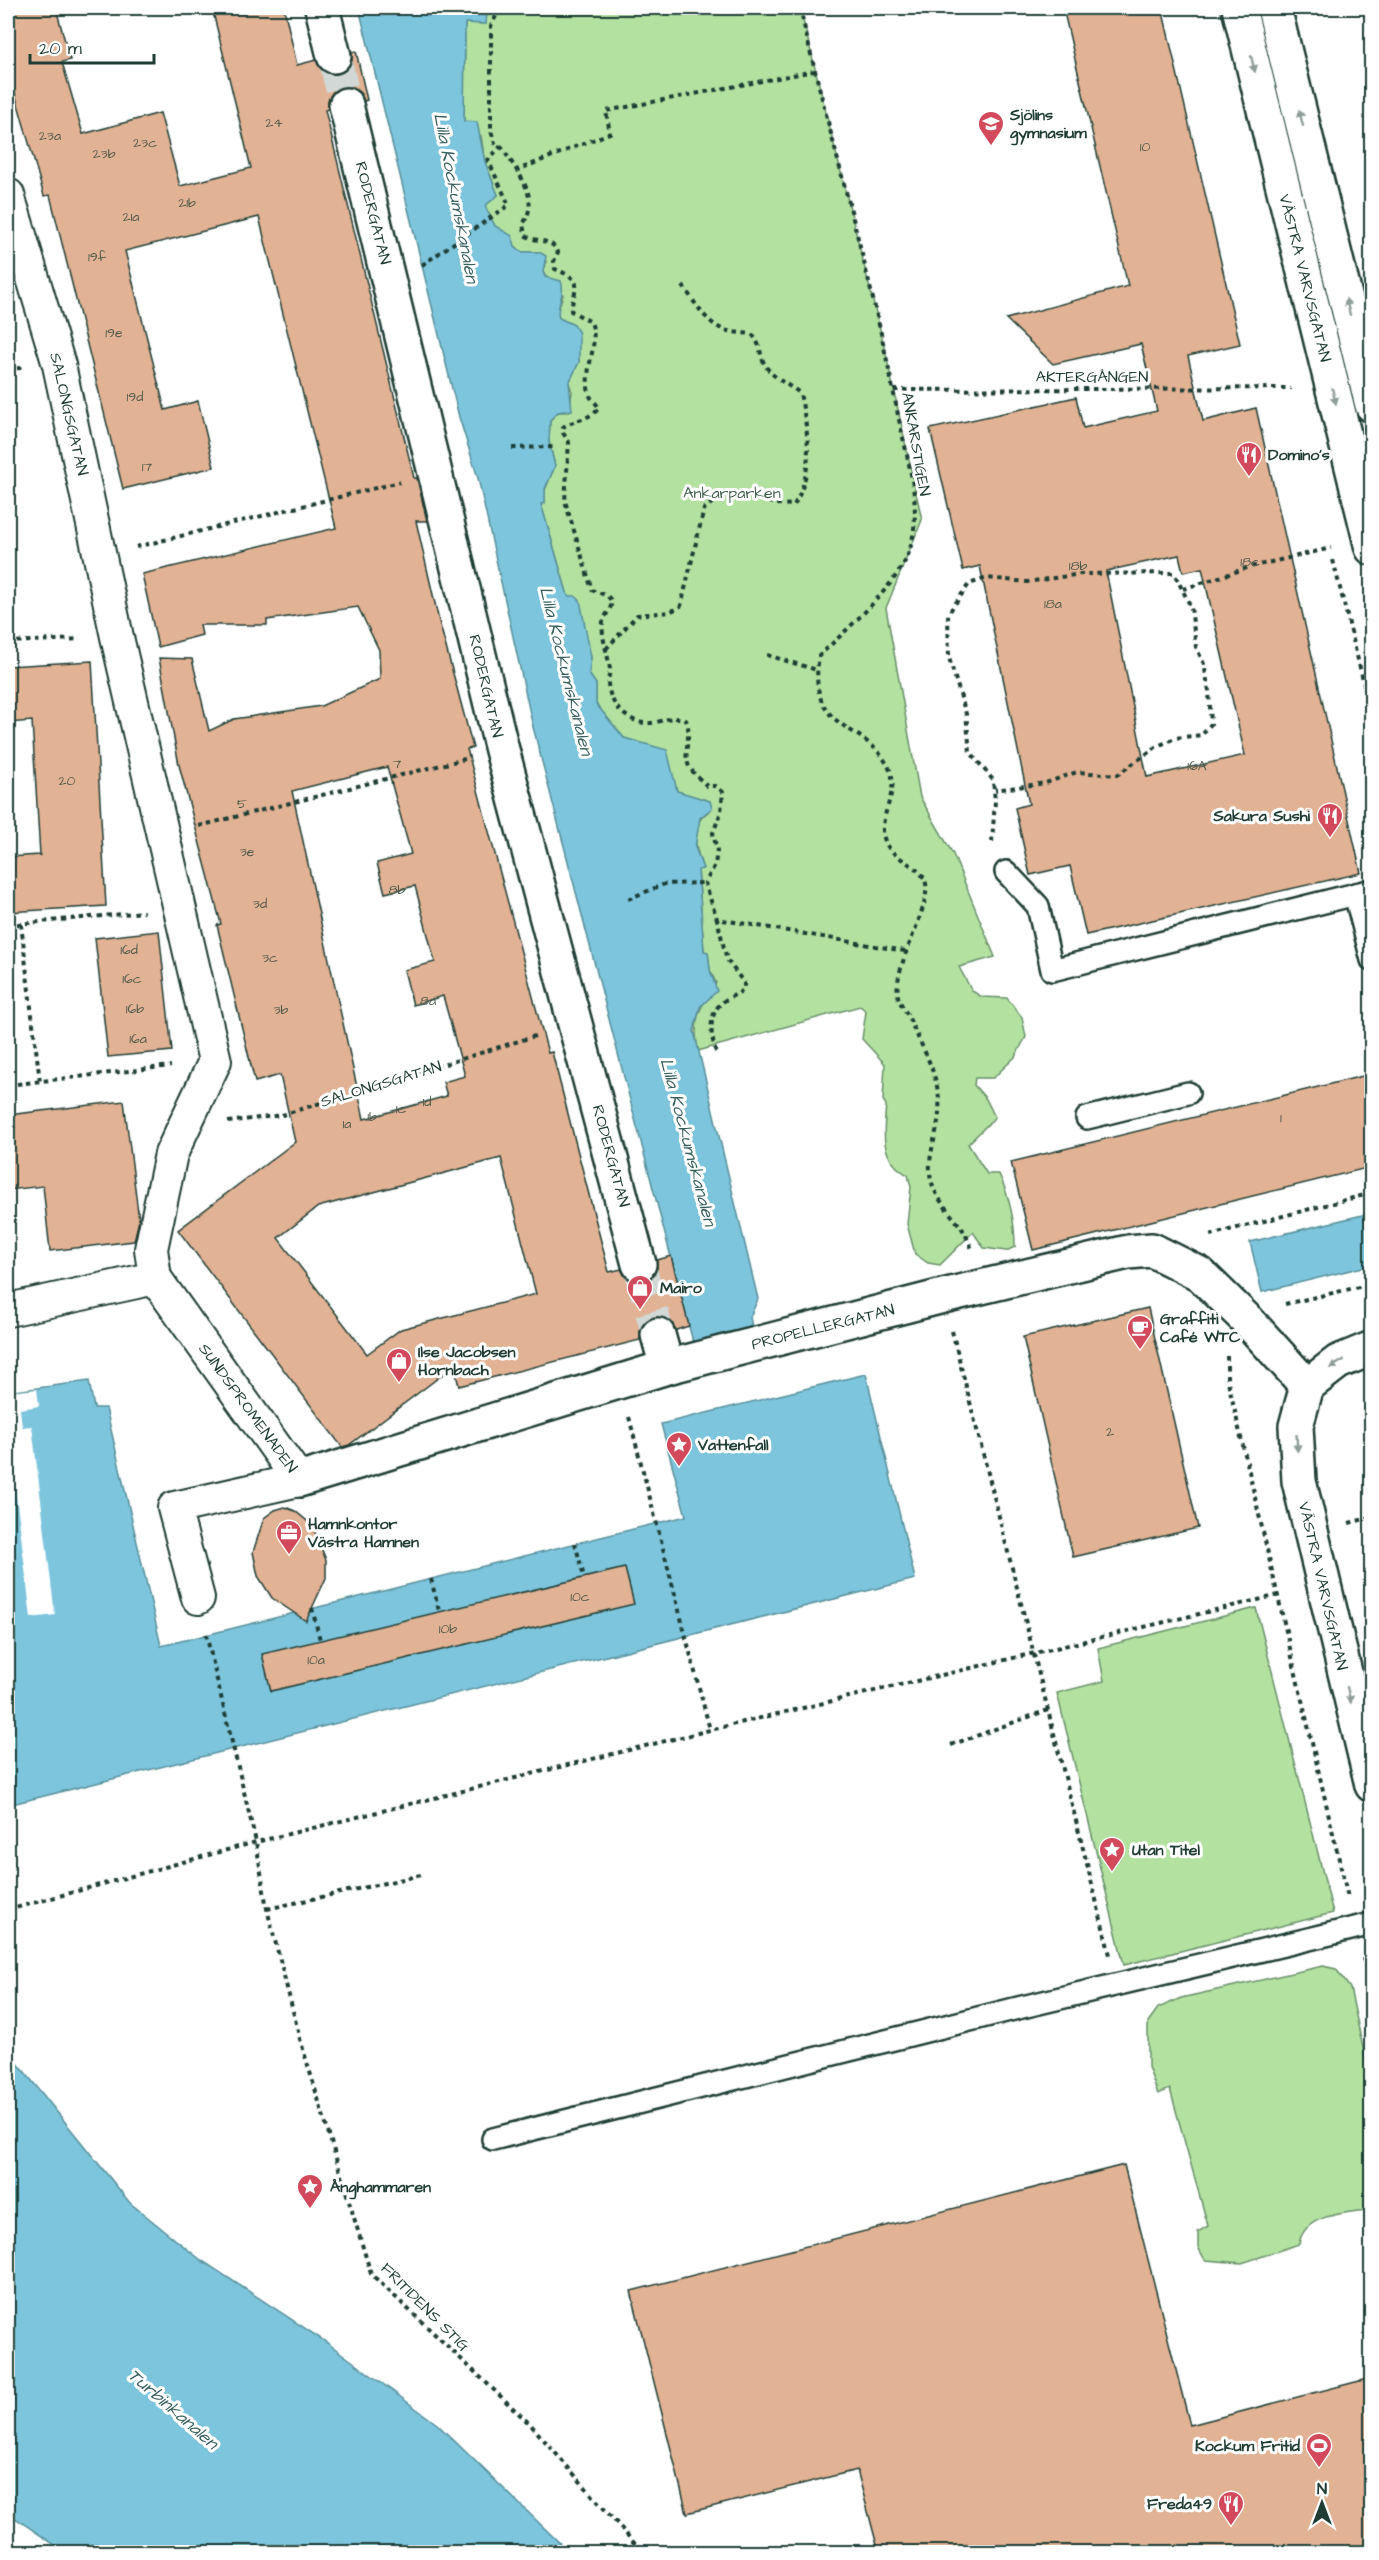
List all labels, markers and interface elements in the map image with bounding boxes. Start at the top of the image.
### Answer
scale bar [30,27,154,65]
text: 20 m [39,36,82,61]
one-way arrow [1248,55,1258,74]
place label: Sjölins gymnasium [1009,104,1087,146]
one-way arrow [1295,108,1305,127]
school or university icon: Sjölins gymnasium [976,109,1006,147]
water label: Lilla Kockumskanalen [427,111,485,287]
house number: 24 [265,113,283,133]
house number: 23a [39,126,61,146]
house number: 23c [133,133,157,153]
house number: 10 [1140,137,1150,157]
house number: 23b [93,144,116,164]
street label: RODERGATAN [350,159,396,267]
street label: VÄSTRA VARVSGATAN [1274,192,1336,364]
house number: 21b [178,193,196,213]
house number: 21a [123,207,139,227]
house number: 19f [88,247,107,267]
one-way arrow [1342,298,1352,316]
house number: 19e [105,323,123,343]
street label: SALONGSGATAN [44,350,94,478]
street label: AKTERGÅNGEN [1036,366,1148,388]
house number: 19d [127,387,143,407]
one-way arrow [1330,387,1340,406]
street label: ANKARSTIGEN [896,390,936,498]
restaurant icon: Domino's [1234,440,1264,478]
place label: Domino's [1268,444,1330,466]
house number: 17 [142,457,153,477]
park label: Ankarparken [683,482,781,504]
house number: 18c [1240,552,1260,572]
house number: 18b [1069,556,1088,576]
water label: Lilla Kockumskanalen [533,584,600,760]
house number: 18a [1044,594,1062,614]
street label: RODERGATAN [463,632,509,740]
house number: 7 [393,754,402,774]
house number: 16A [1187,756,1207,776]
house number: 20 [59,771,76,791]
house number: 5 [237,794,247,814]
restaurant icon: Sakura Sushi [1315,801,1345,839]
place label: Sakura Sushi [1212,805,1311,827]
house number: 3e [240,842,255,862]
house number: 8b [389,880,406,900]
house number: 3d [253,894,267,914]
house number: 16d [120,940,138,960]
house number: 3c [262,948,278,968]
house number: 16c [122,969,142,989]
house number: 8a [420,991,436,1011]
house number: 16b [126,999,144,1019]
house number: 3b [274,1000,289,1020]
house number: 16a [129,1029,147,1049]
street label: SALONGSGATAN [318,1055,444,1113]
water label: Lilla Kockumskanalen [654,1055,723,1231]
house number: 1d [423,1092,431,1112]
house number: 1c [396,1099,406,1119]
street label: RODERGATAN [587,1102,635,1210]
house number: 1b [367,1107,377,1127]
house number: 1 [1280,1108,1282,1128]
house number: 1a [343,1114,351,1134]
shop icon: Mairo [625,1273,655,1311]
place label: Mairo [660,1277,703,1299]
street label: PROPELLERGATAN [749,1299,897,1355]
place label: Graffiti Café WTC [1160,1308,1241,1348]
cafe icon: Graffiti Café WTC [1125,1313,1155,1351]
street label: SUNDSPROMENADEN [194,1339,302,1477]
place label: Ilse Jacobsen Hornbach [418,1341,515,1381]
shop icon: Ilse Jacobsen Hornbach [384,1346,414,1384]
one-way arrow [1329,1358,1345,1369]
house number: 2 [1106,1422,1114,1442]
place icon: Vattenfall [664,1430,694,1468]
one-way arrow [1292,1433,1301,1452]
place label: Vattenfall [697,1434,769,1456]
street label: VÄSTRA VARVSGATAN [1293,1500,1353,1672]
place label: Hamnkontor Västra Hamnen [307,1513,419,1553]
office icon: Hamnkontor Västra Hamnen [274,1518,304,1556]
house number: 10c [570,1587,590,1607]
house number: 10b [439,1619,457,1639]
house number: 10a [307,1650,325,1670]
one-way arrow [1345,1686,1355,1704]
place icon: Utan Titel [1097,1835,1127,1873]
place label: Utan Titel [1132,1839,1201,1861]
place icon: Ånghammaren [295,2172,325,2210]
place label: Ånghammaren [330,2176,431,2200]
street label: FRITIDENS STIG [376,2258,474,2356]
water label: Turbinkanalen [123,2363,225,2457]
sports icon: Kockum Fritid [1304,2431,1334,2469]
place label: Kockum Fritid [1195,2435,1301,2457]
north arrow [1292,2473,1352,2533]
text: N [1317,2478,1327,2500]
restaurant icon: Freda49 [1216,2489,1246,2527]
place label: Freda49 [1147,2493,1212,2515]

